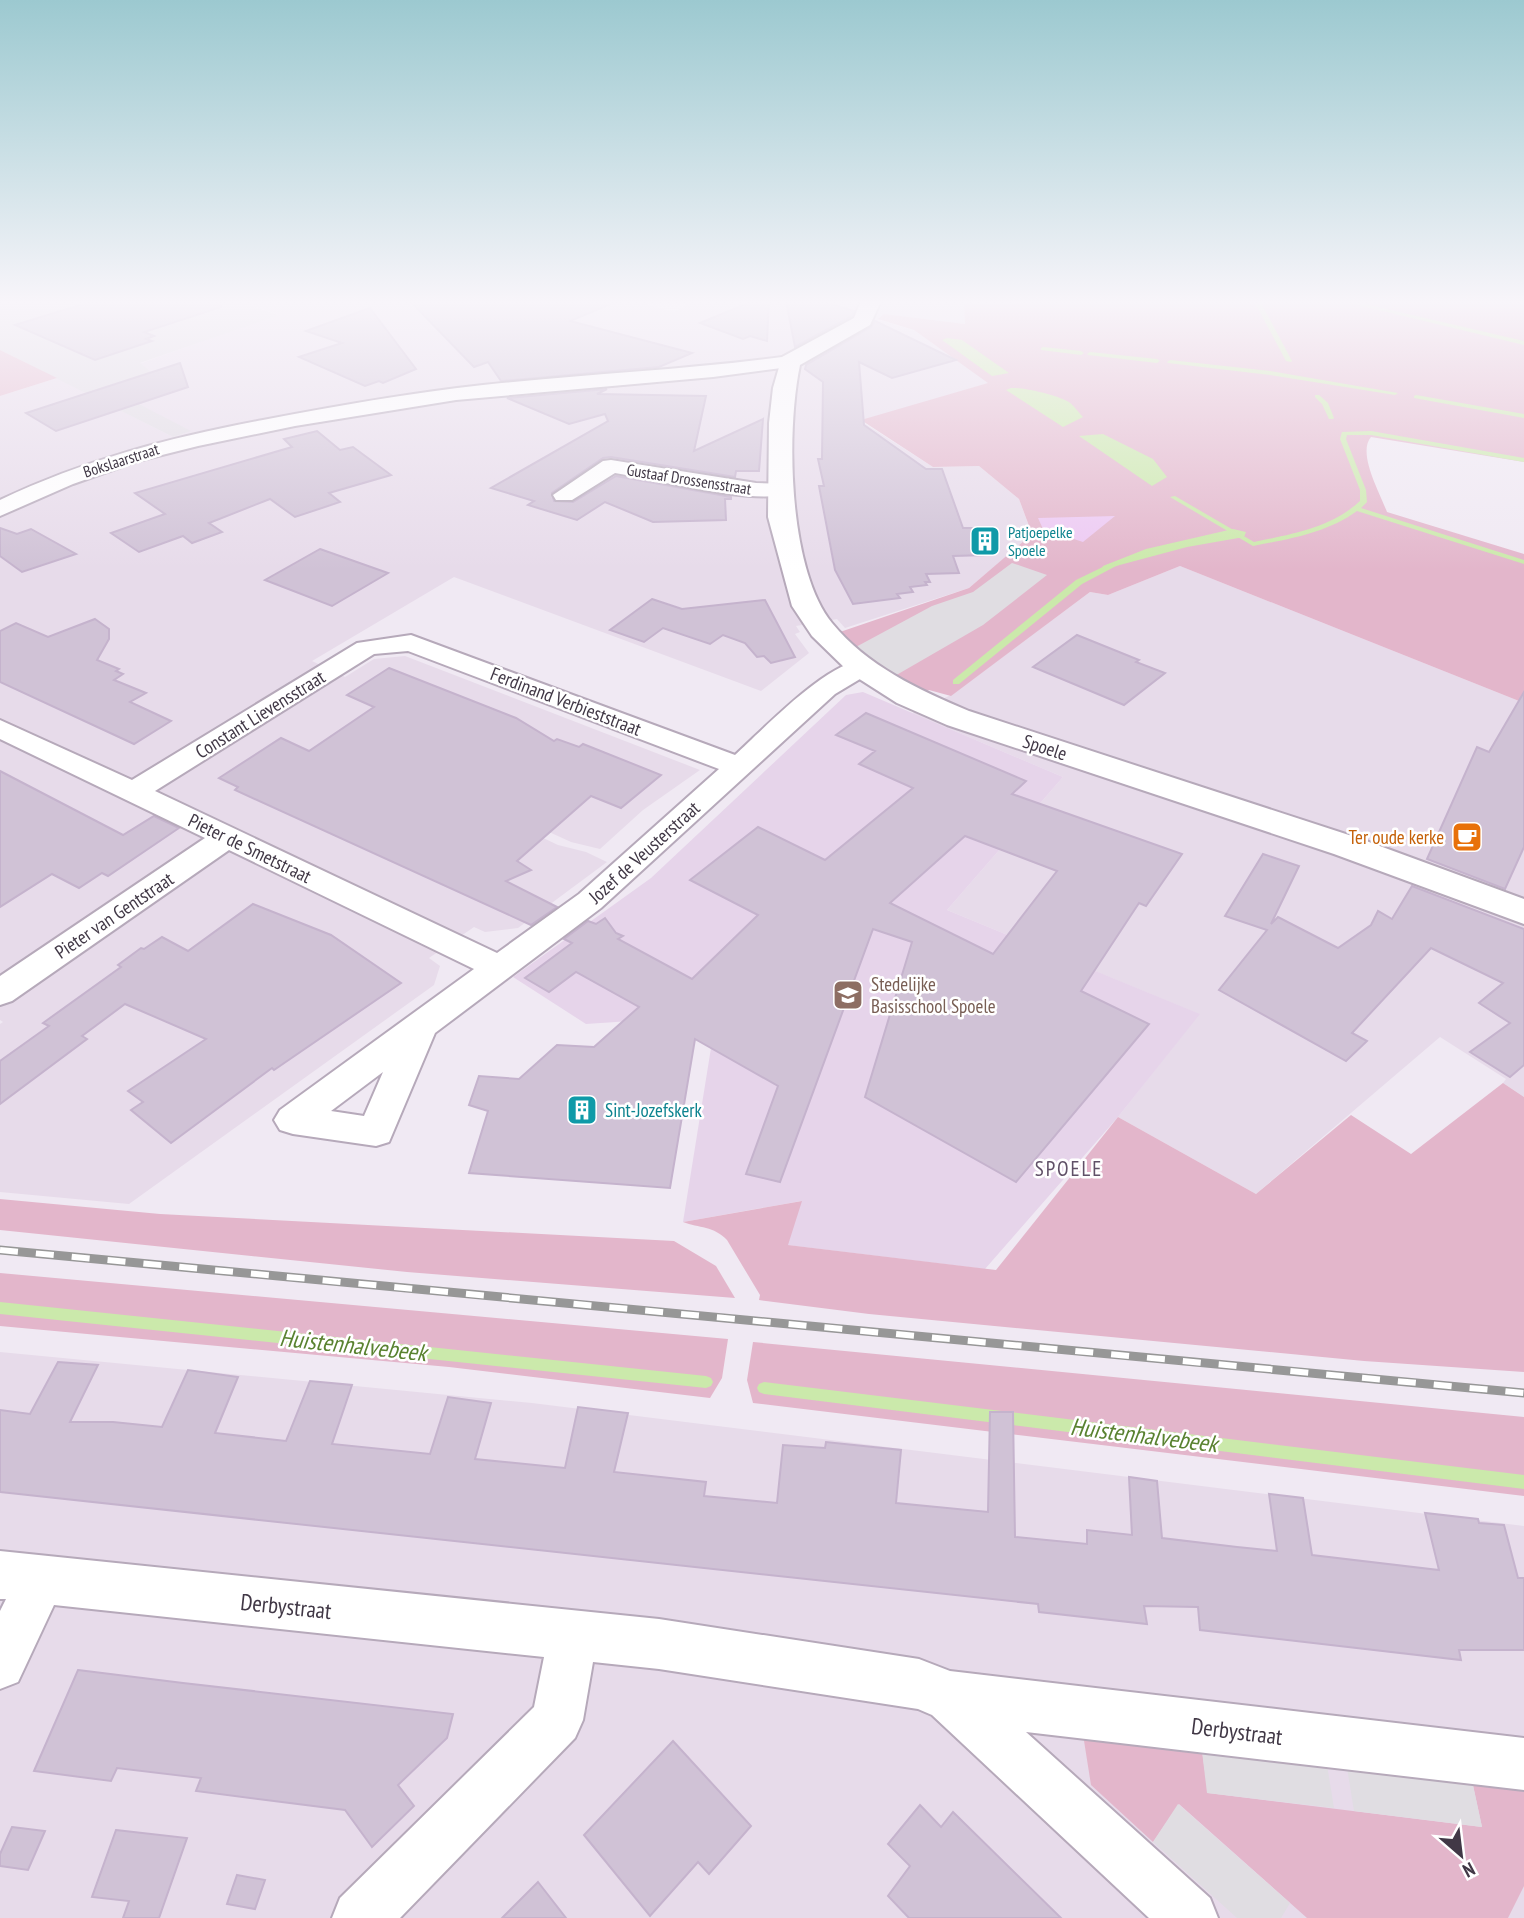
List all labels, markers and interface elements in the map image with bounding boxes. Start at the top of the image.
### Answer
street label: Bokslaarstraat [81,438,162,482]
street label: Gustaaf Drossensstraat [625,459,753,499]
place label: Patjoepelke Spoele [1008,522,1073,560]
building icon: Patjoepelke Spoele [968,524,1002,558]
street label: Ferdinand Verbieststraat [487,661,645,741]
street label: Constant Lievensstraat [191,664,330,763]
street label: Spoele [1020,729,1070,765]
street label: Jozef de Veusterstraat [583,795,705,909]
street label: Pieter de Smetstraat [185,808,316,888]
cafe icon: Ter oude kerke [1450,820,1484,854]
place label: Ter oude kerke [1349,825,1444,849]
street label: Pieter van Gentstraat [50,866,179,964]
place label: Stedelijke Basisschool Spoele [871,972,996,1018]
school or university icon: Stedelijke Basisschool Spoele [831,978,865,1012]
building icon: Sint-Jozefskerk [565,1093,599,1127]
place label: Sint-Jozefskerk [605,1098,702,1122]
district label: SPOELE [1035,1155,1103,1182]
water label: Huistenhalvebeek [278,1322,431,1368]
water label: Huistenhalvebeek [1069,1411,1222,1460]
street label: Derbystraat [239,1587,334,1625]
street label: Derbystraat [1190,1711,1285,1751]
north arrow [1426,1820,1496,1890]
text: N [1459,1857,1479,1883]

